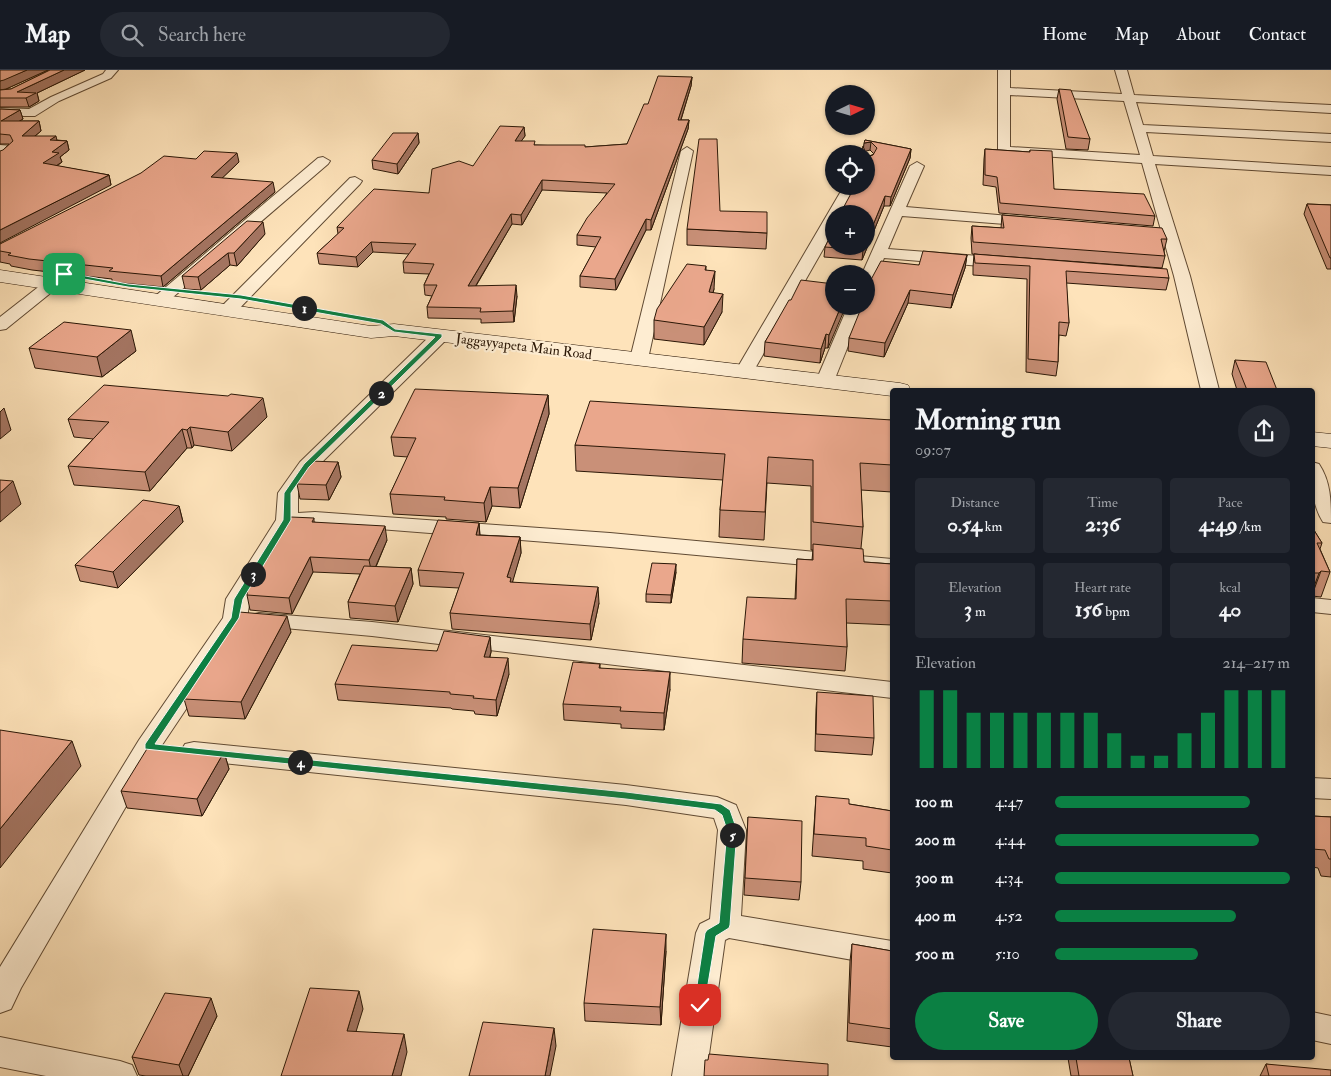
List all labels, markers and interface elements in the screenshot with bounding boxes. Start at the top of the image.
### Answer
search box [100,12,450,57]
text: Map [25,19,70,50]
icon: search [118,21,146,49]
text: Search here [158,23,246,47]
text: Home [1042,23,1087,46]
text: Map [1115,23,1149,46]
text: About [1177,23,1221,46]
text: Contact [1249,23,1306,46]
north arrow [825,85,875,135]
map controls [825,85,875,315]
button: locate [825,145,875,195]
button: + [825,205,875,255]
pin [43,253,85,295]
icon: arrive [50,260,78,288]
button: − [825,265,875,315]
pin: 1 [292,296,316,320]
text: 1 [302,300,307,317]
street label: Jaggayyapeta Main Road [454,330,593,364]
pin: 2 [368,380,394,406]
text: 2 [378,385,385,402]
text: Morning run [915,403,1061,438]
button: share [1238,405,1290,457]
text: 09:07 [915,440,951,460]
text: Distance [950,494,999,511]
text: Time [1087,494,1118,511]
text: Pace [1218,494,1243,511]
text: 0.54 [947,511,982,538]
text: 2:36 [1085,511,1120,538]
text: 4:49 [1199,511,1237,538]
text: km [982,518,1002,535]
text: /km [1237,518,1262,535]
pin: 3 [240,562,266,586]
text: 3 [251,566,256,583]
text: Elevation [948,579,1002,596]
text: Heart rate [1074,579,1131,596]
text: kcal [1219,579,1241,596]
text: 3 [964,596,972,623]
text: 156 [1075,596,1102,623]
text: 40 [1219,596,1241,623]
text: m [972,603,986,620]
text: bpm [1102,603,1130,620]
text: Elevation [915,653,976,673]
text: 214–217 m [1223,653,1290,673]
pin: 4 [288,750,312,774]
text: 4 [297,754,304,771]
text: 100 m [915,792,953,812]
text: 4:47 [995,792,1023,812]
pin: 5 [720,822,744,848]
text: 5 [729,827,736,844]
text: 200 m [915,830,955,850]
text: 4:44 [995,830,1025,850]
text: 300 m [915,868,953,888]
text: 4:34 [995,868,1022,888]
text: 400 m [915,906,956,926]
text: 4:52 [995,906,1023,926]
text: 500 m [915,944,954,964]
text: 5:10 [995,944,1020,964]
pin [679,984,721,1026]
icon: check [686,991,714,1019]
button: Save [915,992,1098,1050]
button: Share [1108,992,1290,1050]

